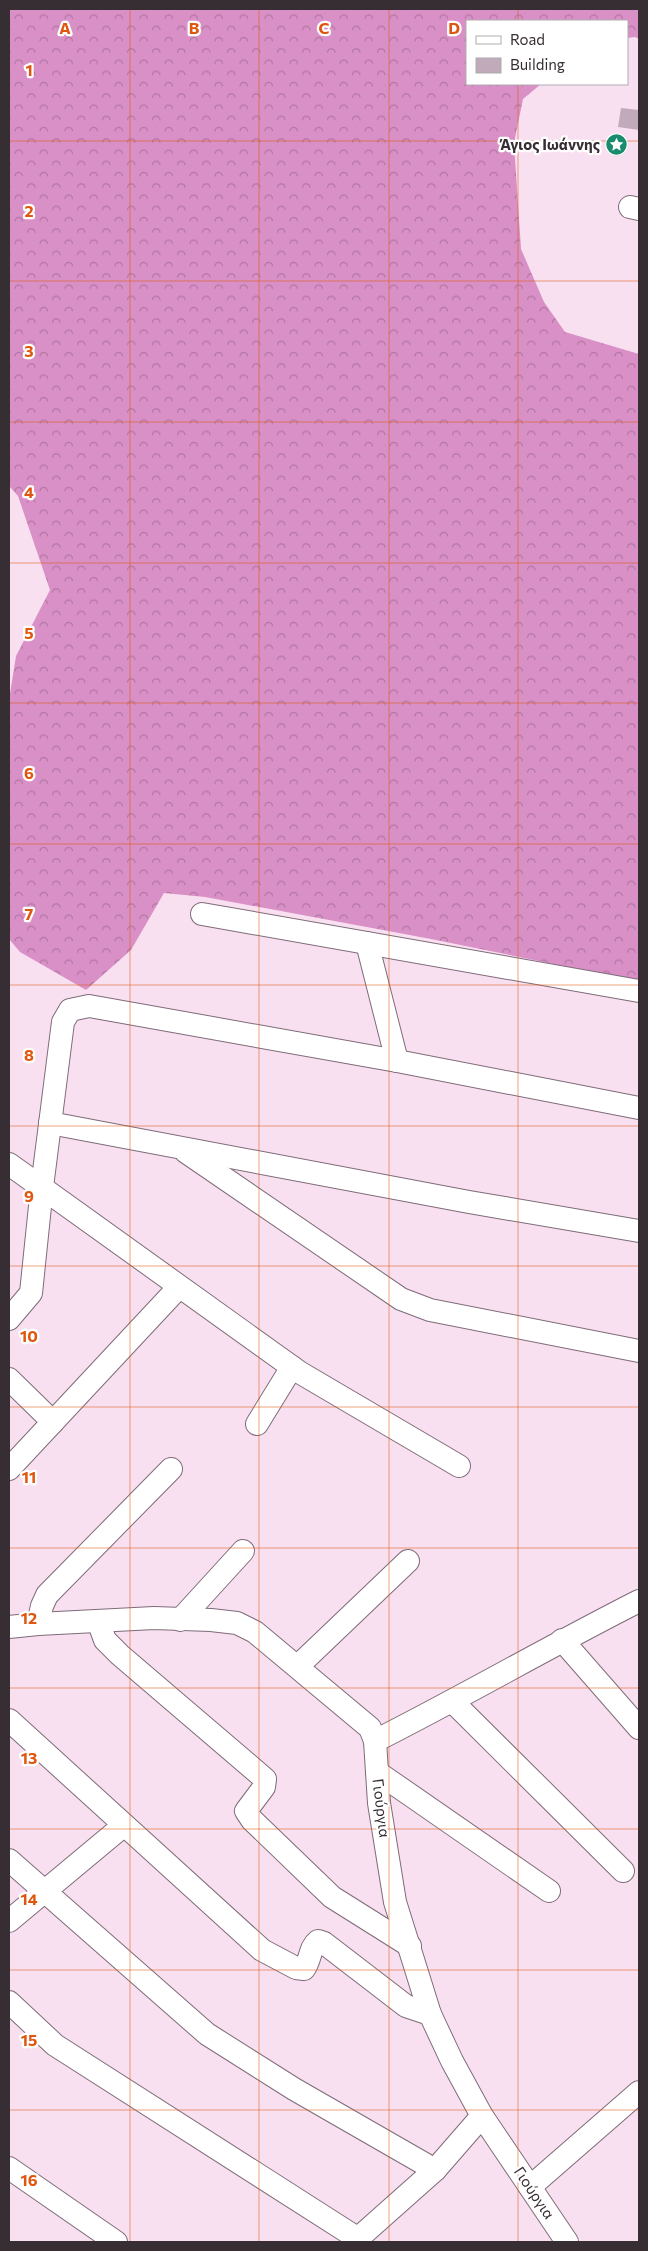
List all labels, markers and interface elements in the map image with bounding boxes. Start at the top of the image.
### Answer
text: A [59,18,71,37]
text: B [189,18,200,37]
text: C [319,18,330,37]
text: D [448,18,460,37]
legend [466,20,628,85]
text: Road [510,30,545,48]
text: Building [510,55,565,73]
text: 1 [25,60,33,79]
place icon: Άγιος Ιωάννης [604,133,628,157]
place label: Άγιος Ιωάννης [499,135,600,153]
text: 2 [24,201,34,220]
text: 3 [24,341,34,360]
text: 4 [24,482,34,501]
text: 5 [24,623,34,642]
text: 6 [24,763,34,782]
text: 7 [25,904,34,923]
text: 8 [24,1045,34,1064]
text: 9 [24,1186,34,1205]
text: 10 [20,1326,38,1345]
text: 11 [22,1467,36,1486]
text: 12 [21,1608,37,1627]
text: 13 [21,1748,37,1767]
street label: Γιούργια [369,1777,395,1838]
text: 14 [20,1889,38,1908]
text: 15 [21,2030,37,2049]
street label: Γιούργια [511,2163,559,2222]
text: 16 [20,2170,38,2189]

